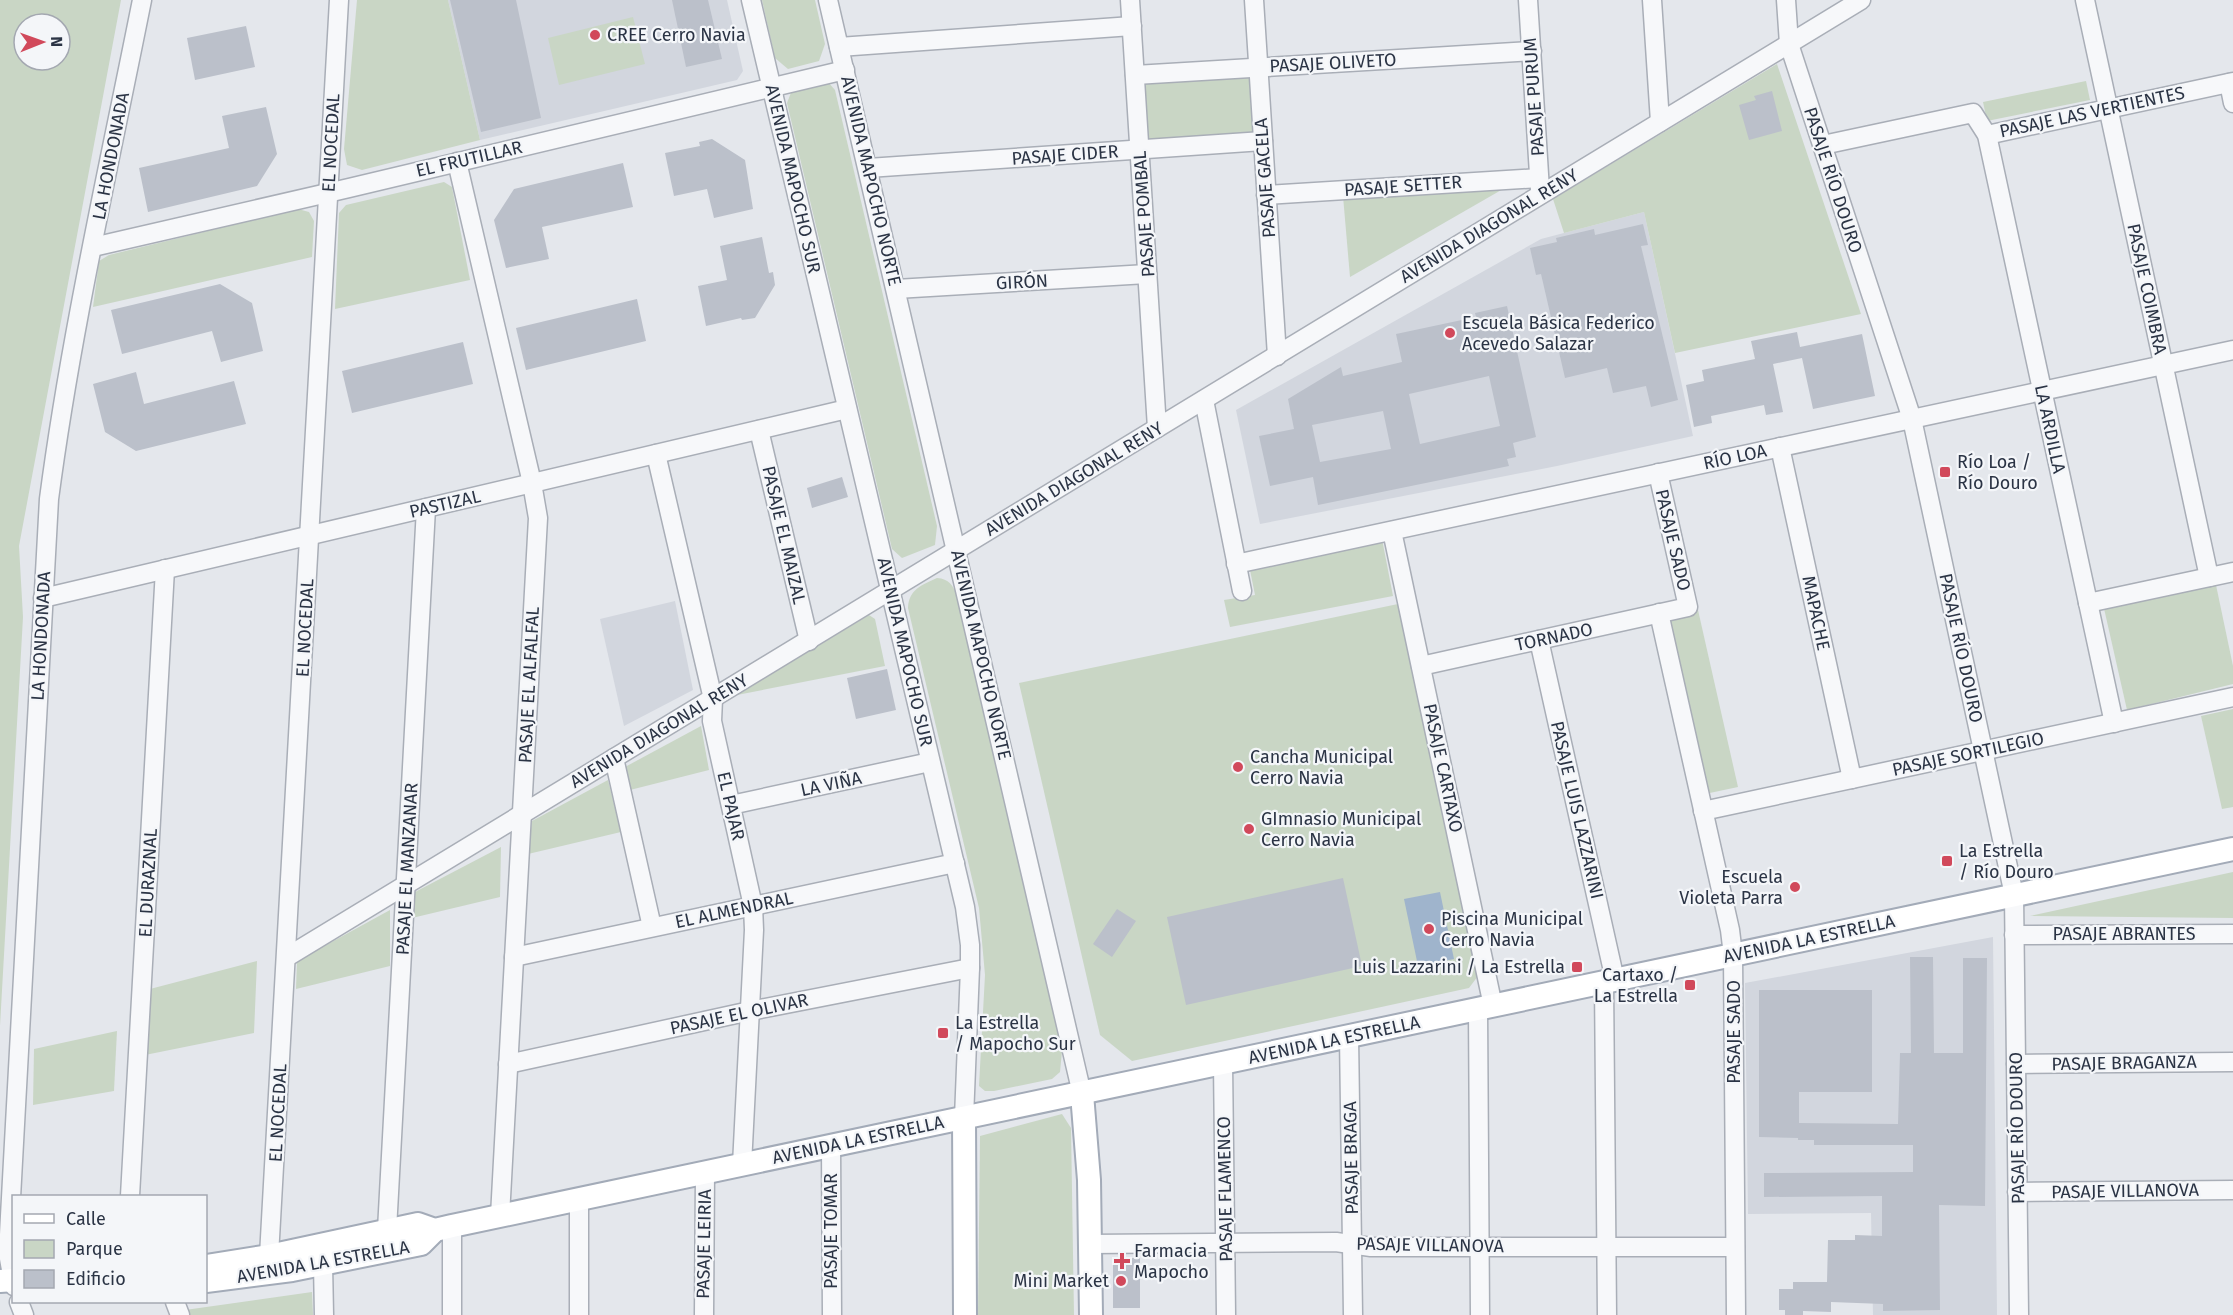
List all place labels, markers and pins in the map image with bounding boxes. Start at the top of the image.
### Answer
place label: CREE Cerro Navia [607,24,746,46]
marker: CREE Cerro Navia [588,28,602,42]
place label: Escuela Básica Federico Acevedo Salazar [1462,312,1655,355]
marker: Escuela Básica Federico Acevedo Salazar [1443,326,1457,340]
place label: Río Loa / Río Douro [1957,451,2038,494]
marker: Río Loa / Río Douro [1938,465,1952,479]
place label: Cancha Municipal Cerro Navia [1250,746,1393,789]
marker: Cancha Municipal Cerro Navia [1231,760,1245,774]
place label: GImnasio Municipal Cerro Navia [1261,808,1421,851]
marker: GImnasio Municipal Cerro Navia [1242,822,1256,836]
place label: La Estrella / Río Douro [1959,840,2054,883]
marker: La Estrella / Río Douro [1940,854,1954,868]
place label: Escuela Violeta Parra [1679,866,1783,909]
marker: Escuela Violeta Parra [1788,880,1802,894]
place label: Piscina Municipal Cerro Navia [1441,908,1583,951]
marker: Piscina Municipal Cerro Navia [1422,922,1436,936]
place label: Luis Lazzarini / La Estrella [1353,956,1565,978]
marker: Luis Lazzarini / La Estrella [1570,960,1584,974]
place label: Cartaxo / La Estrella [1594,964,1678,1007]
marker: Cartaxo / La Estrella [1683,978,1697,992]
place label: La Estrella / Mapocho Sur [955,1012,1076,1055]
marker: La Estrella / Mapocho Sur [936,1026,950,1040]
place label: Farmacia Mapocho [1134,1240,1209,1283]
marker: Farmacia Mapocho [1115,1254,1129,1268]
place label: Mini Market [1013,1270,1109,1292]
marker: Mini Market [1114,1274,1128,1288]

